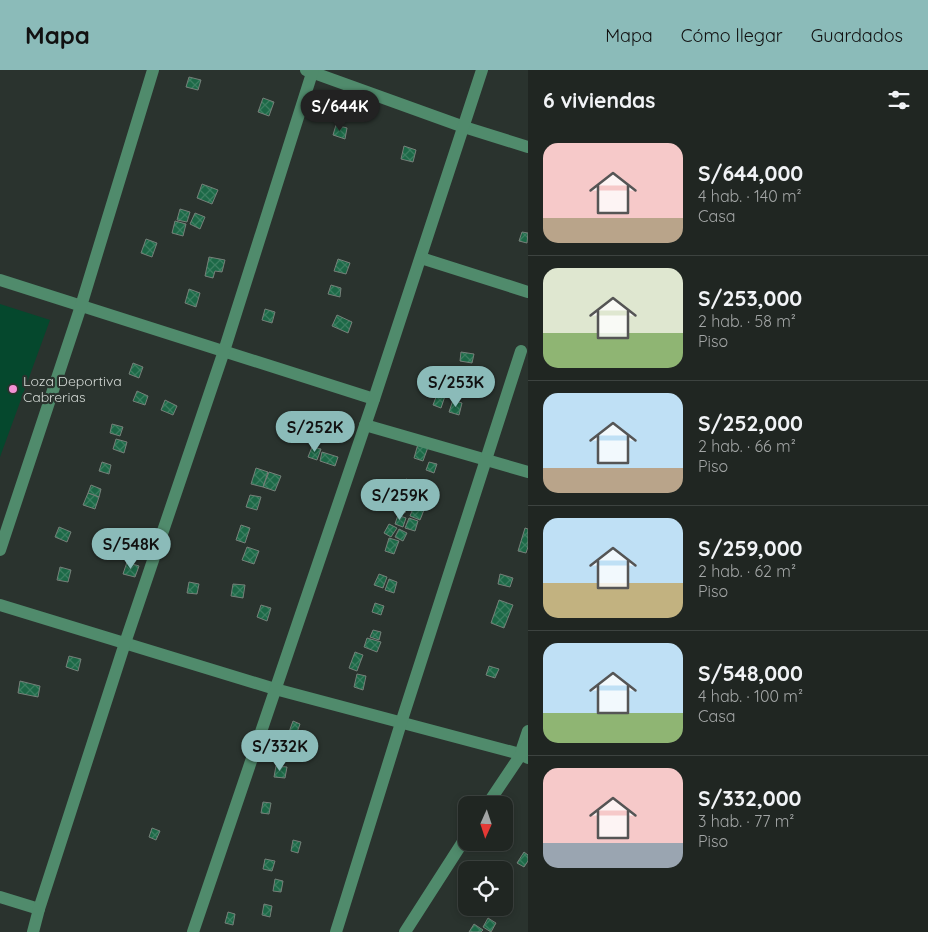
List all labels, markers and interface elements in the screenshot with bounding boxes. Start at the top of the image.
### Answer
text: Mapa [25,20,90,50]
text: Mapa [605,24,653,47]
text: Cómo llegar [681,24,783,47]
text: Guardados [811,24,903,47]
icon: filters [885,86,913,114]
text: 6 viviendas [543,87,655,113]
pin: S/644K [299,90,381,132]
text: S/644K [312,96,368,116]
text: S/644,000 [698,160,803,186]
icon: home [583,163,643,223]
text: 4 hab. · 140 m² [698,186,802,206]
text: Casa [698,206,735,226]
text: S/253,000 [698,285,802,311]
icon: home [583,288,643,348]
text: 2 hab. · 58 m² [698,311,796,331]
text: Piso [698,331,728,351]
pin: S/253K [415,366,497,408]
place label: Loza Deportiva Cabrerias [23,372,122,406]
text: S/253K [428,372,484,392]
marker: Loza Deportiva Cabrerias [7,383,19,395]
pin: S/252K [274,410,356,453]
text: S/252,000 [698,410,803,436]
icon: home [583,413,643,473]
text: S/252K [287,417,343,437]
text: 2 hab. · 66 m² [698,436,796,456]
text: Piso [698,456,728,476]
pin: S/259K [359,478,441,521]
text: S/259K [372,485,428,505]
pin: S/548K [90,528,172,570]
text: S/548K [103,534,159,554]
text: S/259,000 [698,535,802,561]
icon: home [583,538,643,598]
text: 2 hab. · 62 m² [698,561,796,581]
text: Piso [698,581,728,601]
text: S/548,000 [698,660,803,686]
icon: home [583,663,643,723]
text: 4 hab. · 100 m² [698,686,803,706]
text: Casa [698,706,735,726]
pin: S/332K [239,730,321,772]
text: S/332K [252,736,308,756]
text: S/332,000 [698,785,801,811]
icon: home [583,788,643,848]
north arrow [458,796,512,851]
map controls [458,796,513,916]
text: 3 hab. · 77 m² [698,811,794,831]
text: Piso [698,831,728,851]
button: locate [458,861,513,916]

